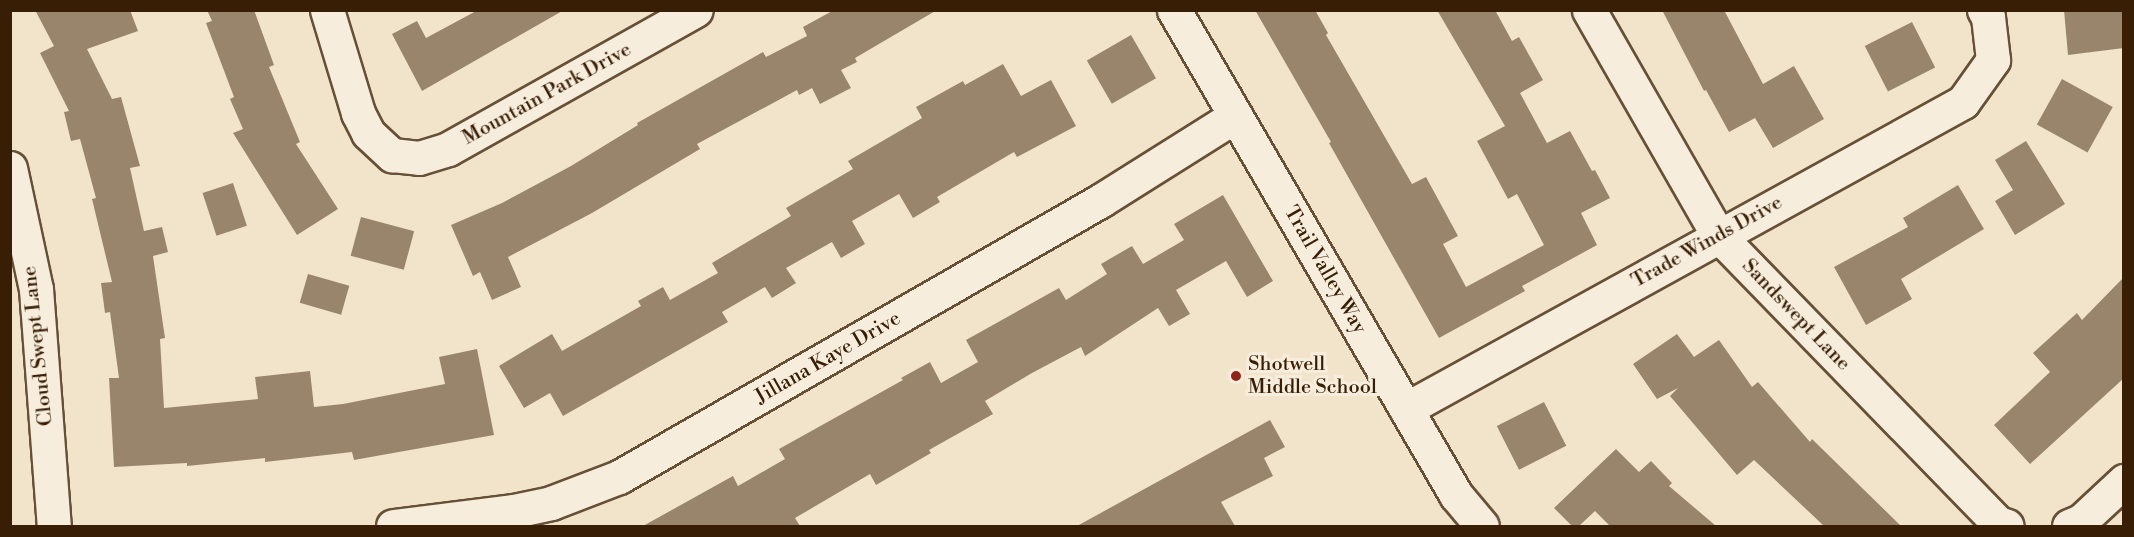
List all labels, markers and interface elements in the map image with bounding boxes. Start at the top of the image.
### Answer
street label: Mountain Park Drive [459,38,635,150]
street label: Trade Winds Drive [1627,191,1787,293]
street label: Trail Valley Way [1279,202,1371,338]
street label: Sandswept Lane [1737,254,1855,376]
street label: Cloud Swept Lane [18,265,58,427]
street label: Jillana Kaye Drive [751,307,905,409]
place label: Shotwell Middle School [1248,352,1377,399]
marker: Shotwell Middle School [1229,369,1243,383]

